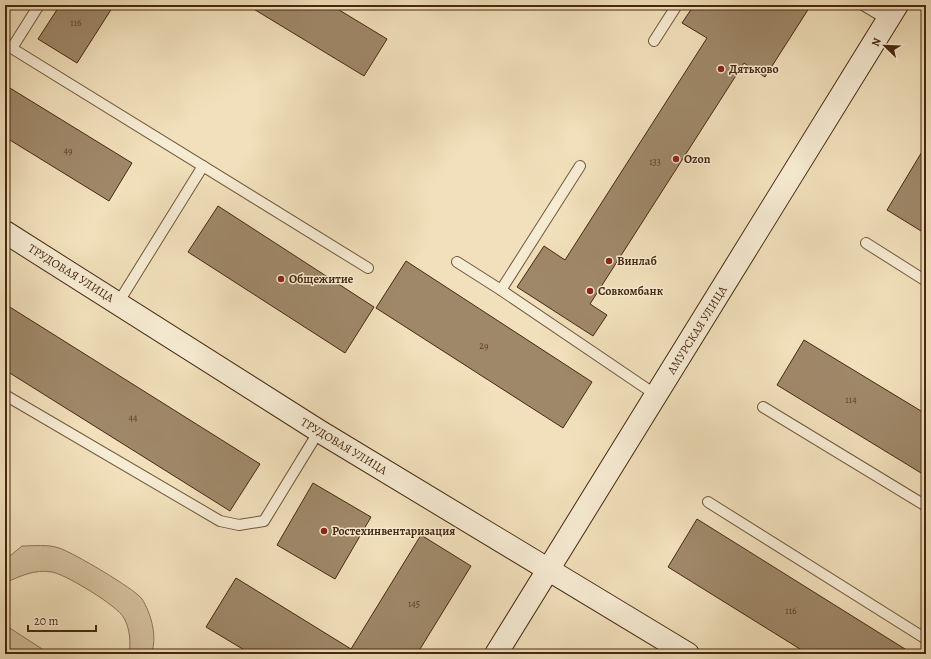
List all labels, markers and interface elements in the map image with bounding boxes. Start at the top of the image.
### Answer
house number: 116 [70,16,82,29]
north arrow [865,26,905,66]
text: N [868,36,885,49]
place label: Дятьково [729,61,779,77]
marker: Дятьково [716,64,726,74]
house number: 49 [63,144,73,157]
place label: Ozon [684,151,711,167]
marker: Ozon [671,154,681,164]
house number: 133 [649,155,661,168]
street label: ТРУДОВАЯ УЛИЦА [25,240,118,306]
place label: Винлаб [617,253,657,269]
marker: Винлаб [604,256,614,266]
place label: Общежитие [289,271,354,287]
marker: Общежитие [276,274,286,284]
street label: АМУРСКАЯ УЛИЦА [663,282,731,378]
place label: Совкомбанк [598,283,664,299]
marker: Совкомбанк [585,286,595,296]
house number: 29 [479,339,489,352]
house number: 114 [845,393,857,406]
house number: 44 [128,411,138,424]
street label: ТРУДОВАЯ УЛИЦА [298,414,391,479]
place label: Ростехинвентаризация [332,523,455,539]
marker: Ростехинвентаризация [319,526,329,536]
house number: 145 [408,597,420,610]
house number: 116 [785,604,797,617]
scale bar [28,607,96,633]
text: 20 m [34,613,58,629]

